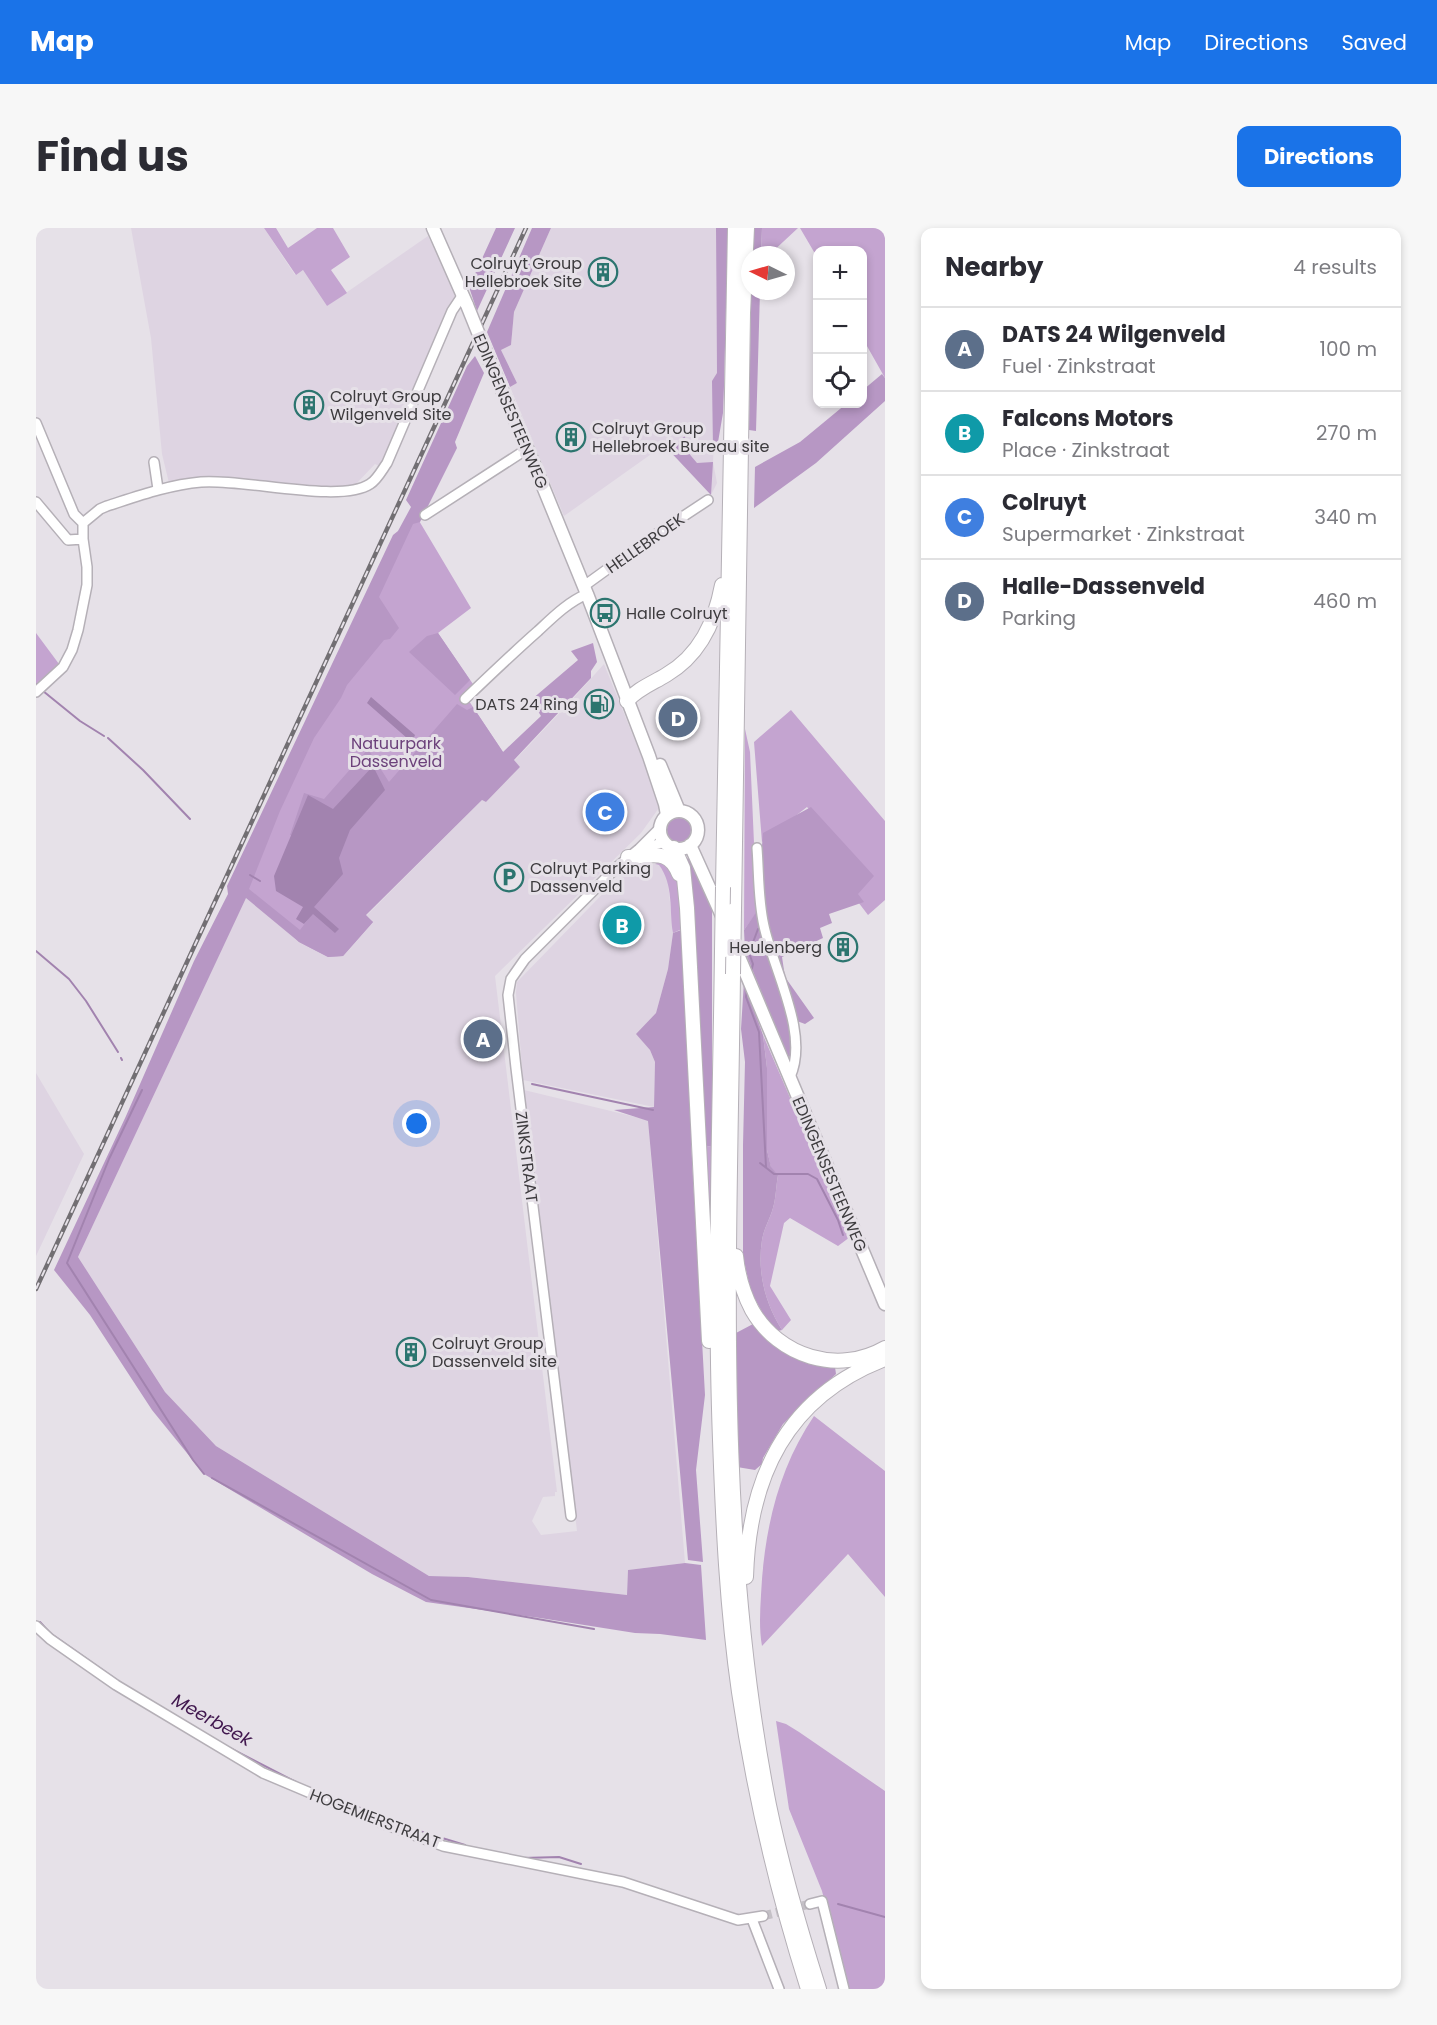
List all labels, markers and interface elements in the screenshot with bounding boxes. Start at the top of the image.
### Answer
text: Map [30,22,94,61]
text: Map [1125,28,1171,57]
text: Directions [1204,28,1308,57]
text: Saved [1341,28,1407,57]
button: Directions [1237,126,1401,187]
text: Find us [36,127,189,186]
north arrow [741,246,795,300]
map controls [813,246,867,408]
button: + [813,246,867,300]
text: Nearby [945,249,1043,285]
place label: Colruyt Group Hellebroek Site [465,252,582,293]
text: 4 results [1293,253,1377,281]
building icon: Colruyt Group Hellebroek Site [587,256,619,288]
button: − [813,300,867,354]
text: DATS 24 Wilgenveld [1002,319,1226,350]
street label: EDINGENSESTEENWEG [467,330,554,492]
text: A [957,335,972,363]
text: 100 m [1320,335,1377,363]
text: Fuel · Zinkstraat [1002,352,1155,380]
button: locate [813,354,867,408]
place label: Colruyt Group Wilgenveld Site [330,385,452,426]
building icon: Colruyt Group Wilgenveld Site [293,389,325,421]
text: Falcons Motors [1002,403,1173,434]
place label: Colruyt Group Hellebroek Bureau site [592,417,770,458]
text: B [958,419,971,447]
text: 270 m [1316,419,1377,447]
building icon: Colruyt Group Hellebroek Bureau site [555,421,587,453]
text: Place · Zinkstraat [1002,436,1170,464]
text: Colruyt [1002,487,1086,518]
text: C [957,503,972,531]
text: 340 m [1314,503,1377,531]
street label: HELLEBROEK [601,508,690,579]
text: Supermarket · Zinkstraat [1002,520,1245,548]
text: Halle-Dassenveld [1002,571,1205,602]
text: D [957,587,972,615]
text: 460 m [1313,587,1377,615]
bus stop icon: Halle Colruyt [589,597,621,629]
place label: Halle Colruyt [626,602,728,625]
text: Parking [1002,604,1076,632]
fuel station icon: DATS 24 Ring [583,688,615,720]
place label: DATS 24 Ring [475,693,578,716]
pin: D [658,696,698,740]
park label: Natuurpark Dassenveld [350,732,442,773]
pin: C [586,790,624,834]
place label: Colruyt Parking Dassenveld [530,857,651,898]
parking icon: Colruyt Parking Dassenveld [493,861,525,893]
pin: B [602,902,642,948]
building icon: Heulenberg [827,931,859,963]
place label: Heulenberg [729,936,822,959]
pin: A [464,1016,502,1062]
street label: EDINGENSESTEENWEG [786,1093,873,1255]
your location [402,1109,431,1138]
street label: ZINKSTRAAT [510,1110,544,1204]
place label: Colruyt Group Dassenveld site [432,1332,557,1373]
building icon: Colruyt Group Dassenveld site [395,1336,427,1368]
water label: Meerbeek [168,1687,258,1752]
street label: HOGEMIERSTRAAT [306,1783,444,1854]

